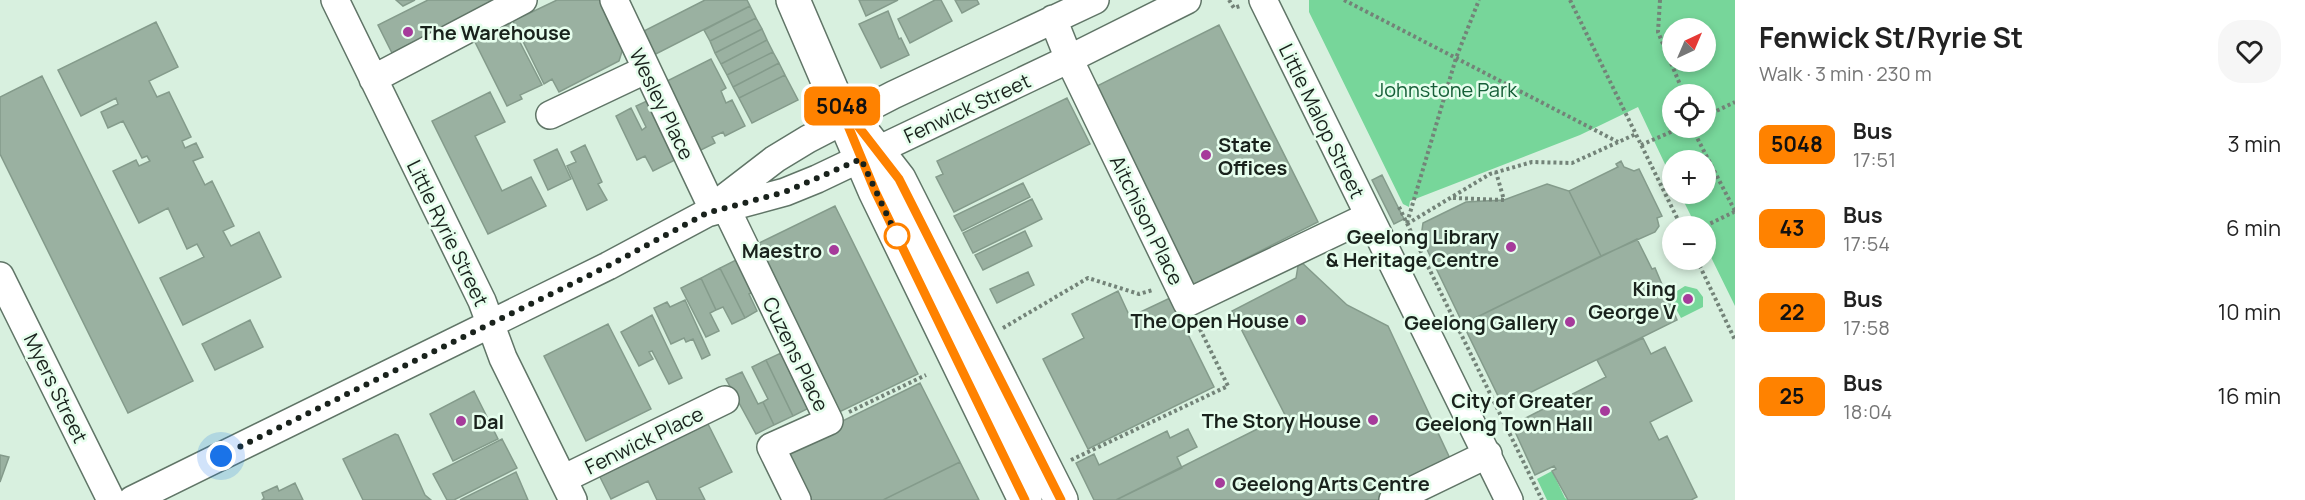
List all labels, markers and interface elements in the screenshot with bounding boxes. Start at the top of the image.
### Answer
north arrow [1662,18,1716,72]
map controls [1662,18,1716,270]
text: Fenwick St/Ryrie St [1759,18,2023,56]
place label: The Warehouse [420,19,571,46]
button: heart [2218,20,2281,83]
marker: The Warehouse [401,25,415,39]
street label: Little Malop Street [1273,39,1371,203]
street label: Wesley Place [623,44,701,164]
text: Walk · 3 min · 230 m [1759,60,1932,87]
street label: Fenwick Street [899,67,1035,149]
park label: Johnstone Park [1375,76,1518,103]
button: locate [1662,84,1716,138]
line badge: 5048 [800,86,884,126]
text: 5048 [816,92,868,120]
text: Bus [1853,116,1892,146]
text: 3 min [2228,129,2281,159]
text: 5048 [1771,130,1823,158]
place label: State Offices [1218,131,1287,181]
text: 17:51 [1853,146,1896,173]
marker: State Offices [1199,148,1213,162]
button: + [1662,150,1716,204]
street label: Aitchison Place [1104,151,1190,289]
street label: Little Ryrie Street [401,155,495,311]
text: Bus [1843,200,1883,230]
text: 6 min [2226,213,2281,243]
text: 43 [1780,214,1805,242]
button: − [1662,216,1716,270]
unlabelled marker [884,223,910,249]
place label: Geelong Library & Heritage Centre [1326,223,1500,273]
text: 17:54 [1843,230,1890,257]
place label: Maestro [742,237,822,264]
marker: Geelong Library & Heritage Centre [1504,240,1518,254]
marker: Maestro [827,243,841,257]
place label: King George V [1588,275,1676,325]
text: Bus [1843,284,1883,314]
street label: Cuzens Place [757,292,835,416]
marker: King George V [1681,292,1695,306]
text: 10 min [2218,297,2281,327]
text: 22 [1779,298,1805,326]
place label: The Open House [1131,307,1289,334]
place label: Geelong Gallery [1404,309,1559,336]
marker: The Open House [1294,313,1308,327]
text: 17:58 [1843,314,1890,341]
marker: Geelong Gallery [1563,315,1577,329]
street label: Myers Street [18,329,94,447]
text: Bus [1843,368,1883,398]
text: 16 min [2218,381,2281,411]
text: 25 [1780,382,1804,410]
place label: City of Greater Geelong Town Hall [1415,387,1593,437]
text: 18:04 [1843,398,1892,425]
street label: Fenwick Place [580,400,708,480]
marker: City of Greater Geelong Town Hall [1598,404,1612,418]
place label: The Story House [1202,407,1361,434]
place label: Dal [473,408,504,435]
marker: The Story House [1366,413,1380,427]
marker: Dal [454,414,468,428]
your location [206,441,236,471]
place label: Geelong Arts Centre [1232,470,1430,497]
marker: Geelong Arts Centre [1213,476,1227,490]

